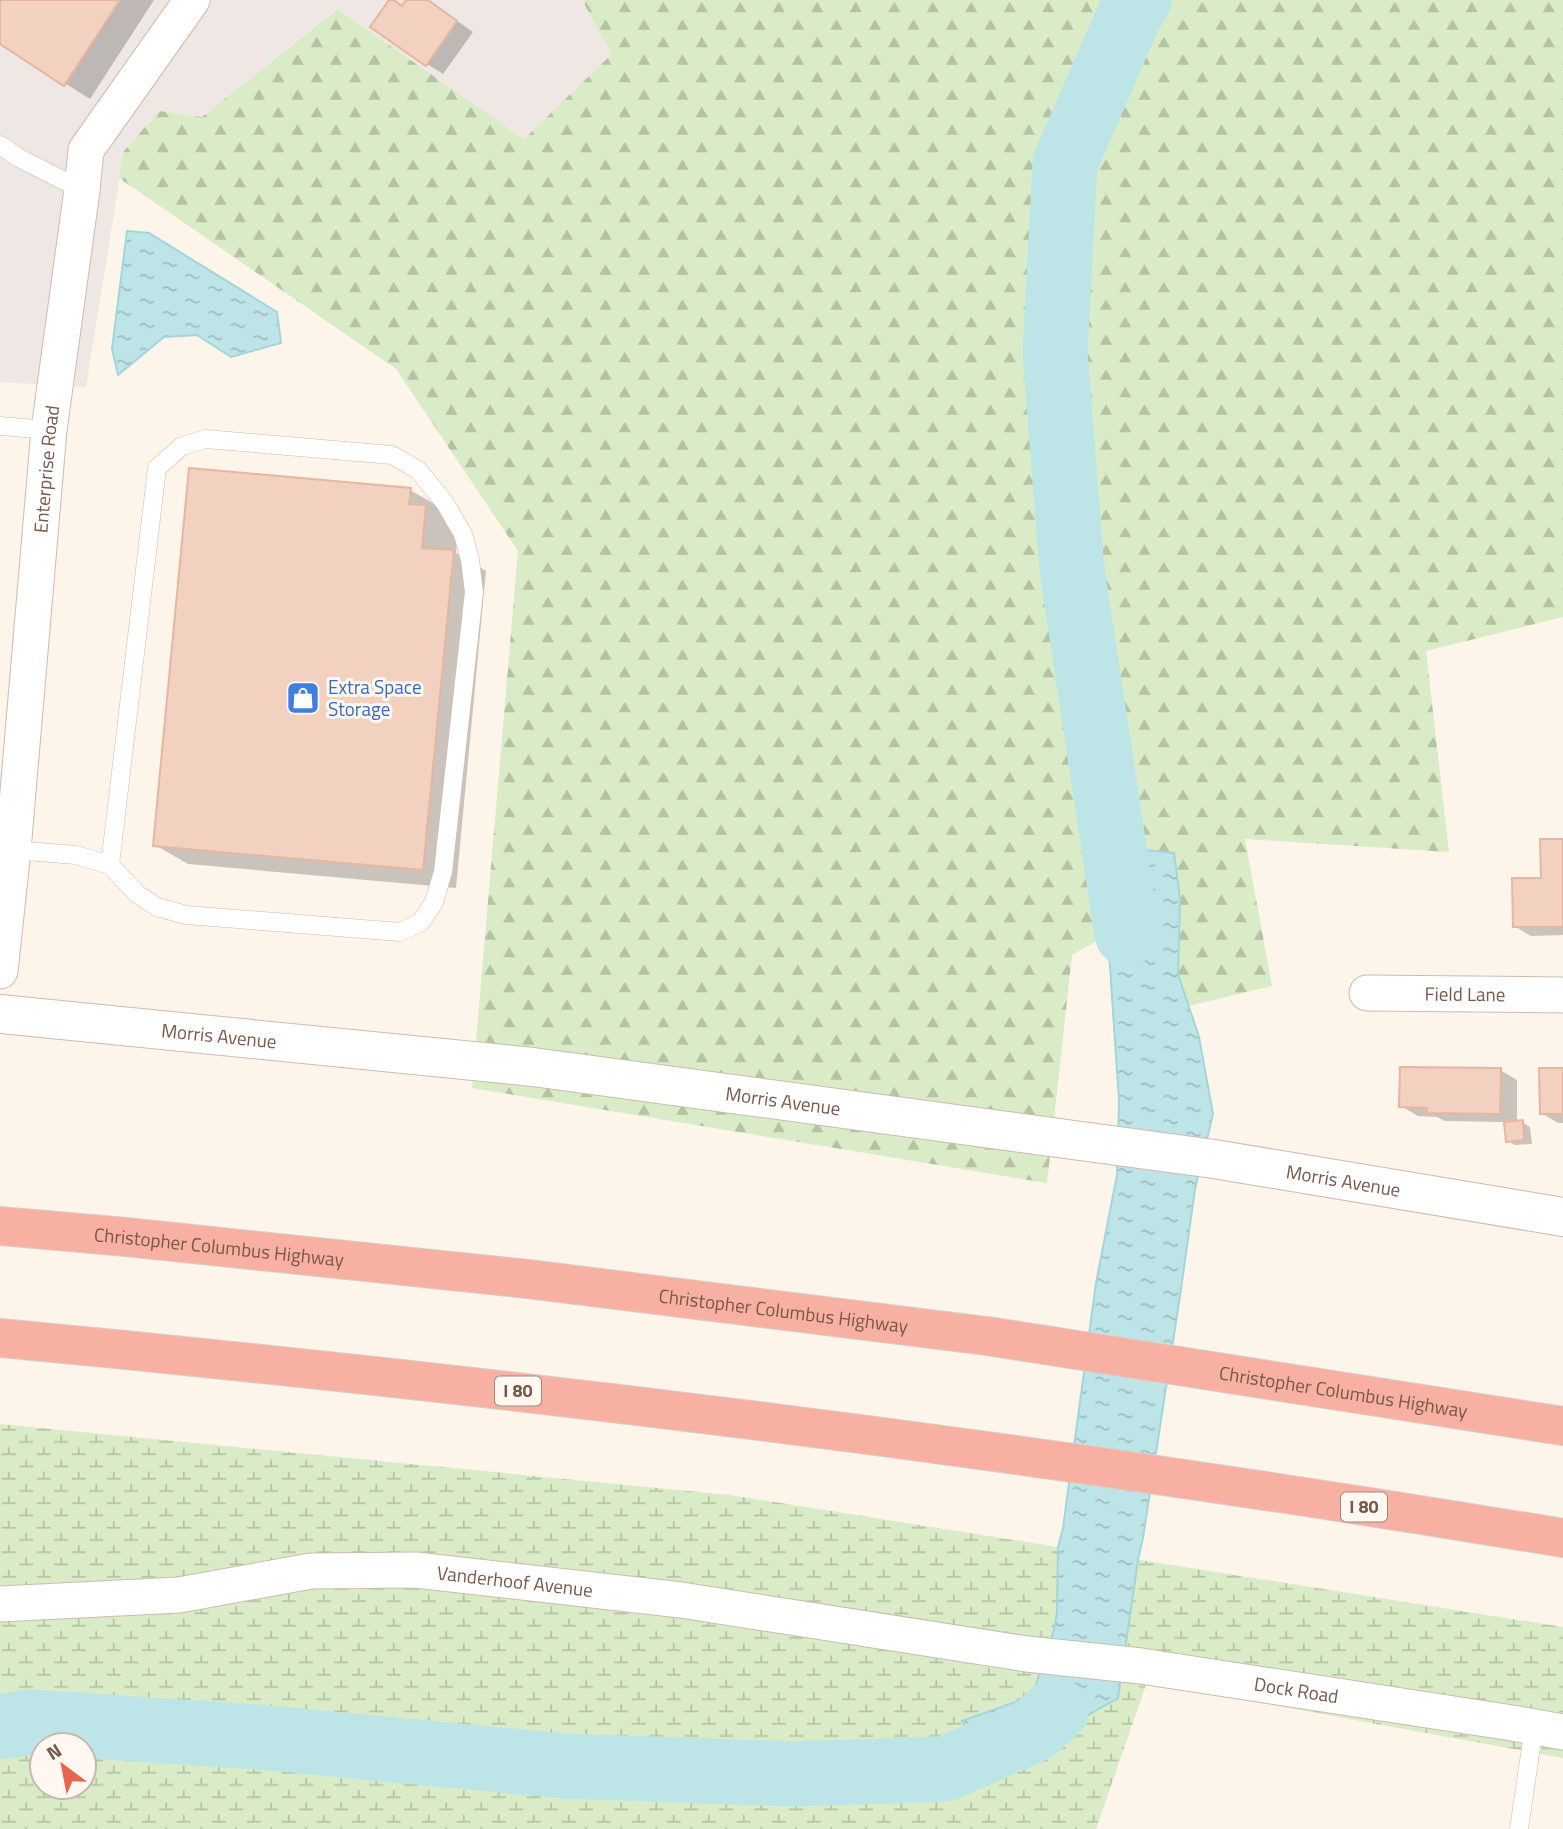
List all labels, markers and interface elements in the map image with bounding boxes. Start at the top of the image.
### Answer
street label: Enterprise Road [25,403,66,534]
place label: Extra Space Storage [328,672,422,723]
shop icon: Extra Space Storage [284,679,322,717]
street label: Field Lane [1424,979,1506,1008]
street label: Morris Avenue [160,1015,278,1055]
street label: Morris Avenue [724,1078,842,1122]
street label: Morris Avenue [1284,1156,1403,1204]
street label: Christopher Columbus Highway [93,1219,345,1274]
street label: Christopher Columbus Highway [657,1280,910,1340]
street label: Christopher Columbus Highway [1217,1358,1470,1425]
road number: I 80 [495,1376,541,1406]
road number: I 80 [1341,1492,1387,1522]
street label: Vanderhoof Avenue [436,1557,595,1604]
street label: Dock Road [1252,1669,1341,1710]
north arrow [28,1731,98,1801]
text: N [40,1735,67,1767]

